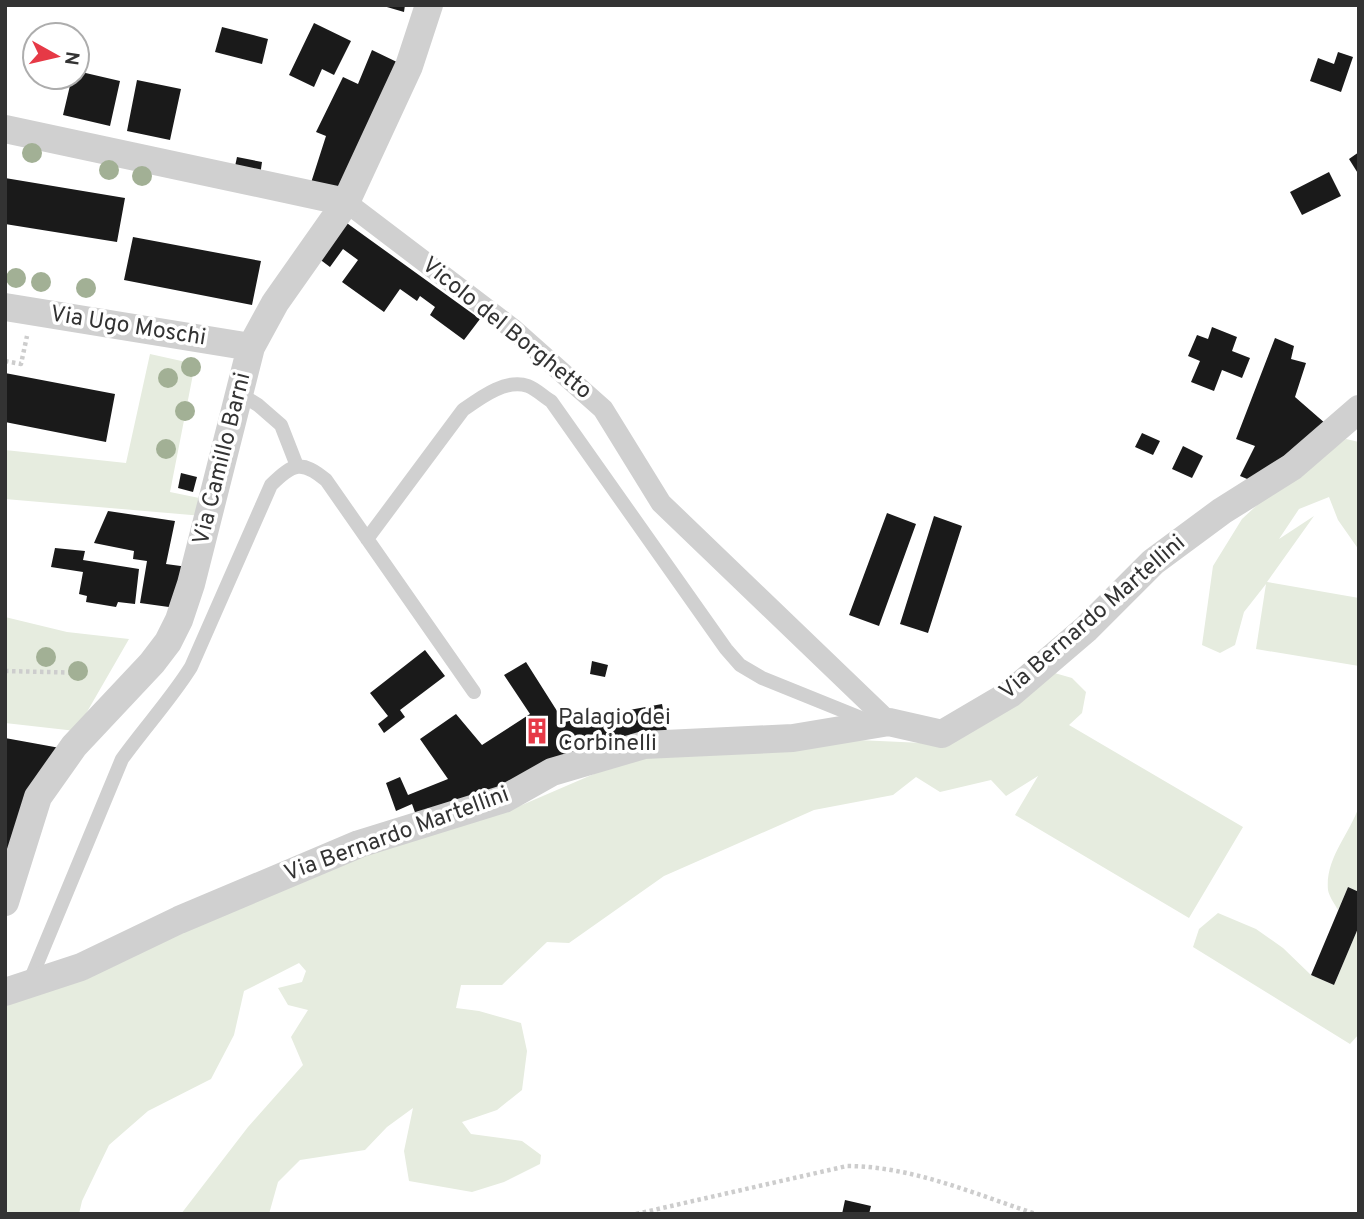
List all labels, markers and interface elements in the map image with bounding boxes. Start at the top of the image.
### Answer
north arrow [21,21,91,91]
text: N [58,50,84,67]
street label: Vicolo del Borghetto [415,251,597,407]
street label: Via Ugo Moschi [48,300,208,354]
street label: Via Camillo Barni [188,370,258,548]
street label: Via Bernardo Martellini [994,529,1192,707]
place label: Palagio dei Corbinelli [558,704,671,759]
building icon: Palagio dei Corbinelli [522,716,552,746]
street label: Via Bernardo Martellini [281,781,513,889]

